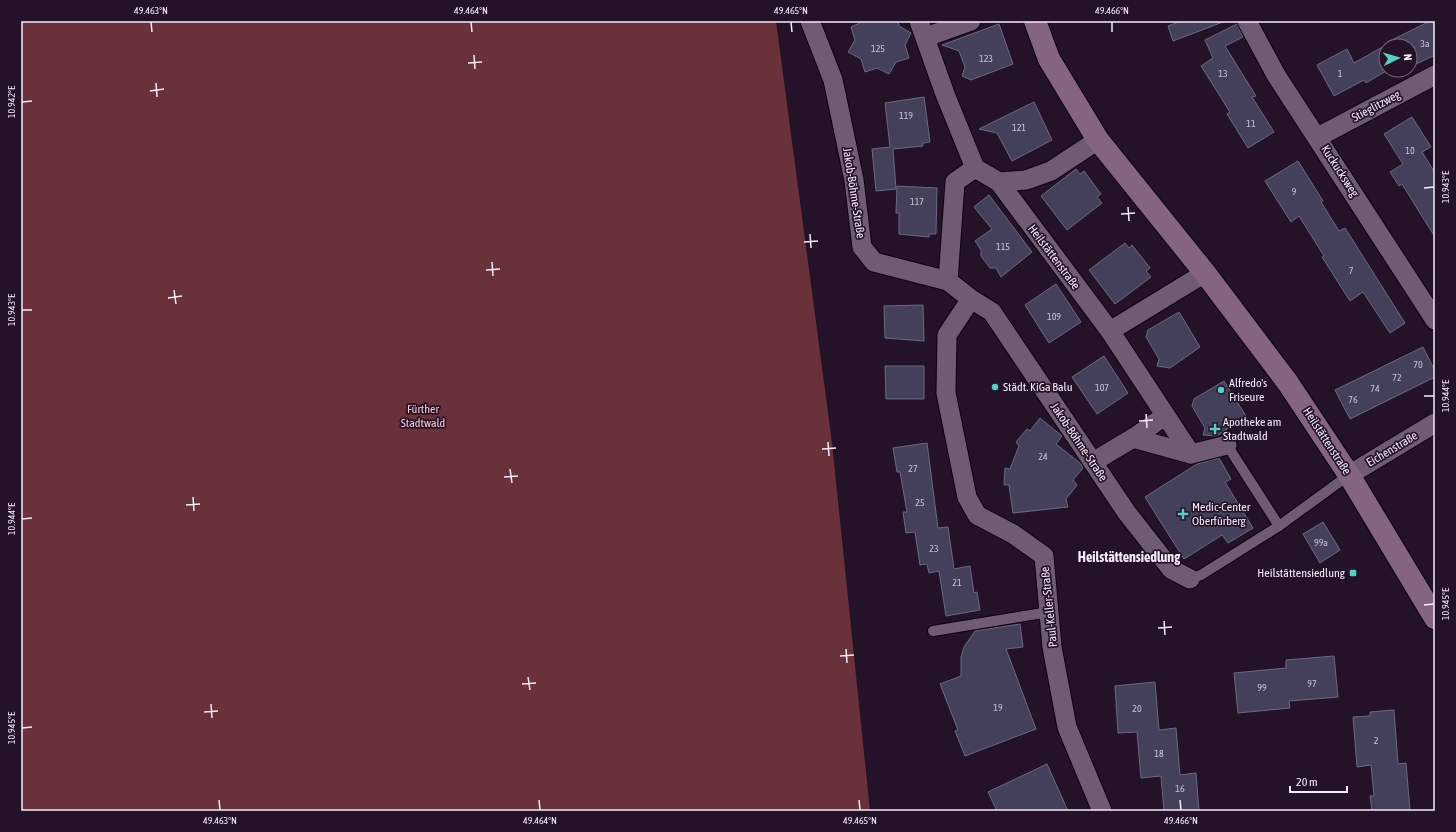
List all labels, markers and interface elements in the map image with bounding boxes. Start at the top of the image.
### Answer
text: 49.463°N [134,5,168,16]
text: 49.464°N [454,5,488,16]
text: 49.465°N [774,5,808,16]
text: 49.466°N [1095,5,1129,16]
north arrow [1378,38,1418,78]
house number: 3a [1420,38,1430,49]
house number: 125 [871,43,885,54]
house number: 123 [979,53,993,64]
text: N [1402,53,1414,61]
house number: 13 [1218,68,1228,79]
house number: 1 [1338,68,1343,79]
text: 10.942°E [6,85,17,118]
street label: Stieglitzweg [1349,87,1404,125]
house number: 119 [899,110,913,121]
house number: 11 [1246,118,1256,129]
house number: 121 [1012,122,1026,133]
street label: Kuckucksweg [1318,143,1362,200]
house number: 10 [1405,145,1415,156]
street label: Jakob-Böhme-Straße [840,147,868,239]
text: 10.943°E [1440,170,1451,203]
house number: 9 [1292,186,1297,197]
house number: 117 [910,196,924,207]
street label: Heilstättenstraße [1025,222,1083,292]
house number: 115 [996,241,1010,252]
house number: 7 [1349,265,1354,276]
text: 10.943°E [6,293,17,326]
house number: 109 [1047,311,1061,322]
house number: 70 [1413,359,1423,370]
house number: 72 [1392,372,1402,383]
place label: Alfredo's Friseure [1229,376,1267,404]
text: 10.944°E [1440,379,1451,412]
place label: Städt. KiGa Balu [1003,380,1073,394]
marker: Städt. KiGa Balu [990,382,1000,392]
house number: 107 [1095,382,1109,393]
house number: 74 [1370,383,1380,394]
marker: Alfredo's Friseure [1216,385,1226,395]
house number: 76 [1348,394,1358,405]
street label: Jakob-Böhme-Straße [1048,400,1110,484]
park label: Fürther Stadtwald [401,402,445,430]
street label: Heilstättenstraße [1300,405,1354,477]
place label: Apotheke am Stadtwald [1223,415,1281,443]
marker: Apotheke am Stadtwald [1210,424,1220,434]
street label: Eichenstraße [1364,428,1420,470]
house number: 24 [1038,451,1048,462]
house number: 27 [908,463,918,474]
house number: 25 [915,497,925,508]
place label: Medic-Center Oberfürberg [1192,500,1251,528]
text: 10.944°E [6,502,17,535]
marker: Medic-Center Oberfürberg [1177,508,1189,520]
house number: 99a [1314,537,1328,548]
house number: 23 [929,543,939,554]
district label: Heilstättensiedlung [1078,549,1181,565]
street label: Paul-Keller-Straße [1038,566,1060,648]
place label: Heilstättensiedlung [1257,566,1346,580]
marker: Heilstättensiedlung [1348,568,1358,578]
house number: 21 [952,577,962,588]
text: 10.945°E [1440,587,1451,620]
house number: 97 [1307,678,1317,689]
house number: 99 [1257,682,1267,693]
house number: 19 [993,702,1003,713]
house number: 20 [1132,703,1142,714]
text: 10.945°E [6,711,17,744]
house number: 2 [1374,735,1379,746]
house number: 18 [1154,748,1164,759]
scale bar [1290,768,1347,794]
text: 20 m [1296,775,1318,789]
house number: 16 [1175,783,1185,794]
text: 49.463°N [203,815,237,826]
text: 49.464°N [523,815,557,826]
text: 49.465°N [843,815,877,826]
text: 49.466°N [1164,815,1198,826]

